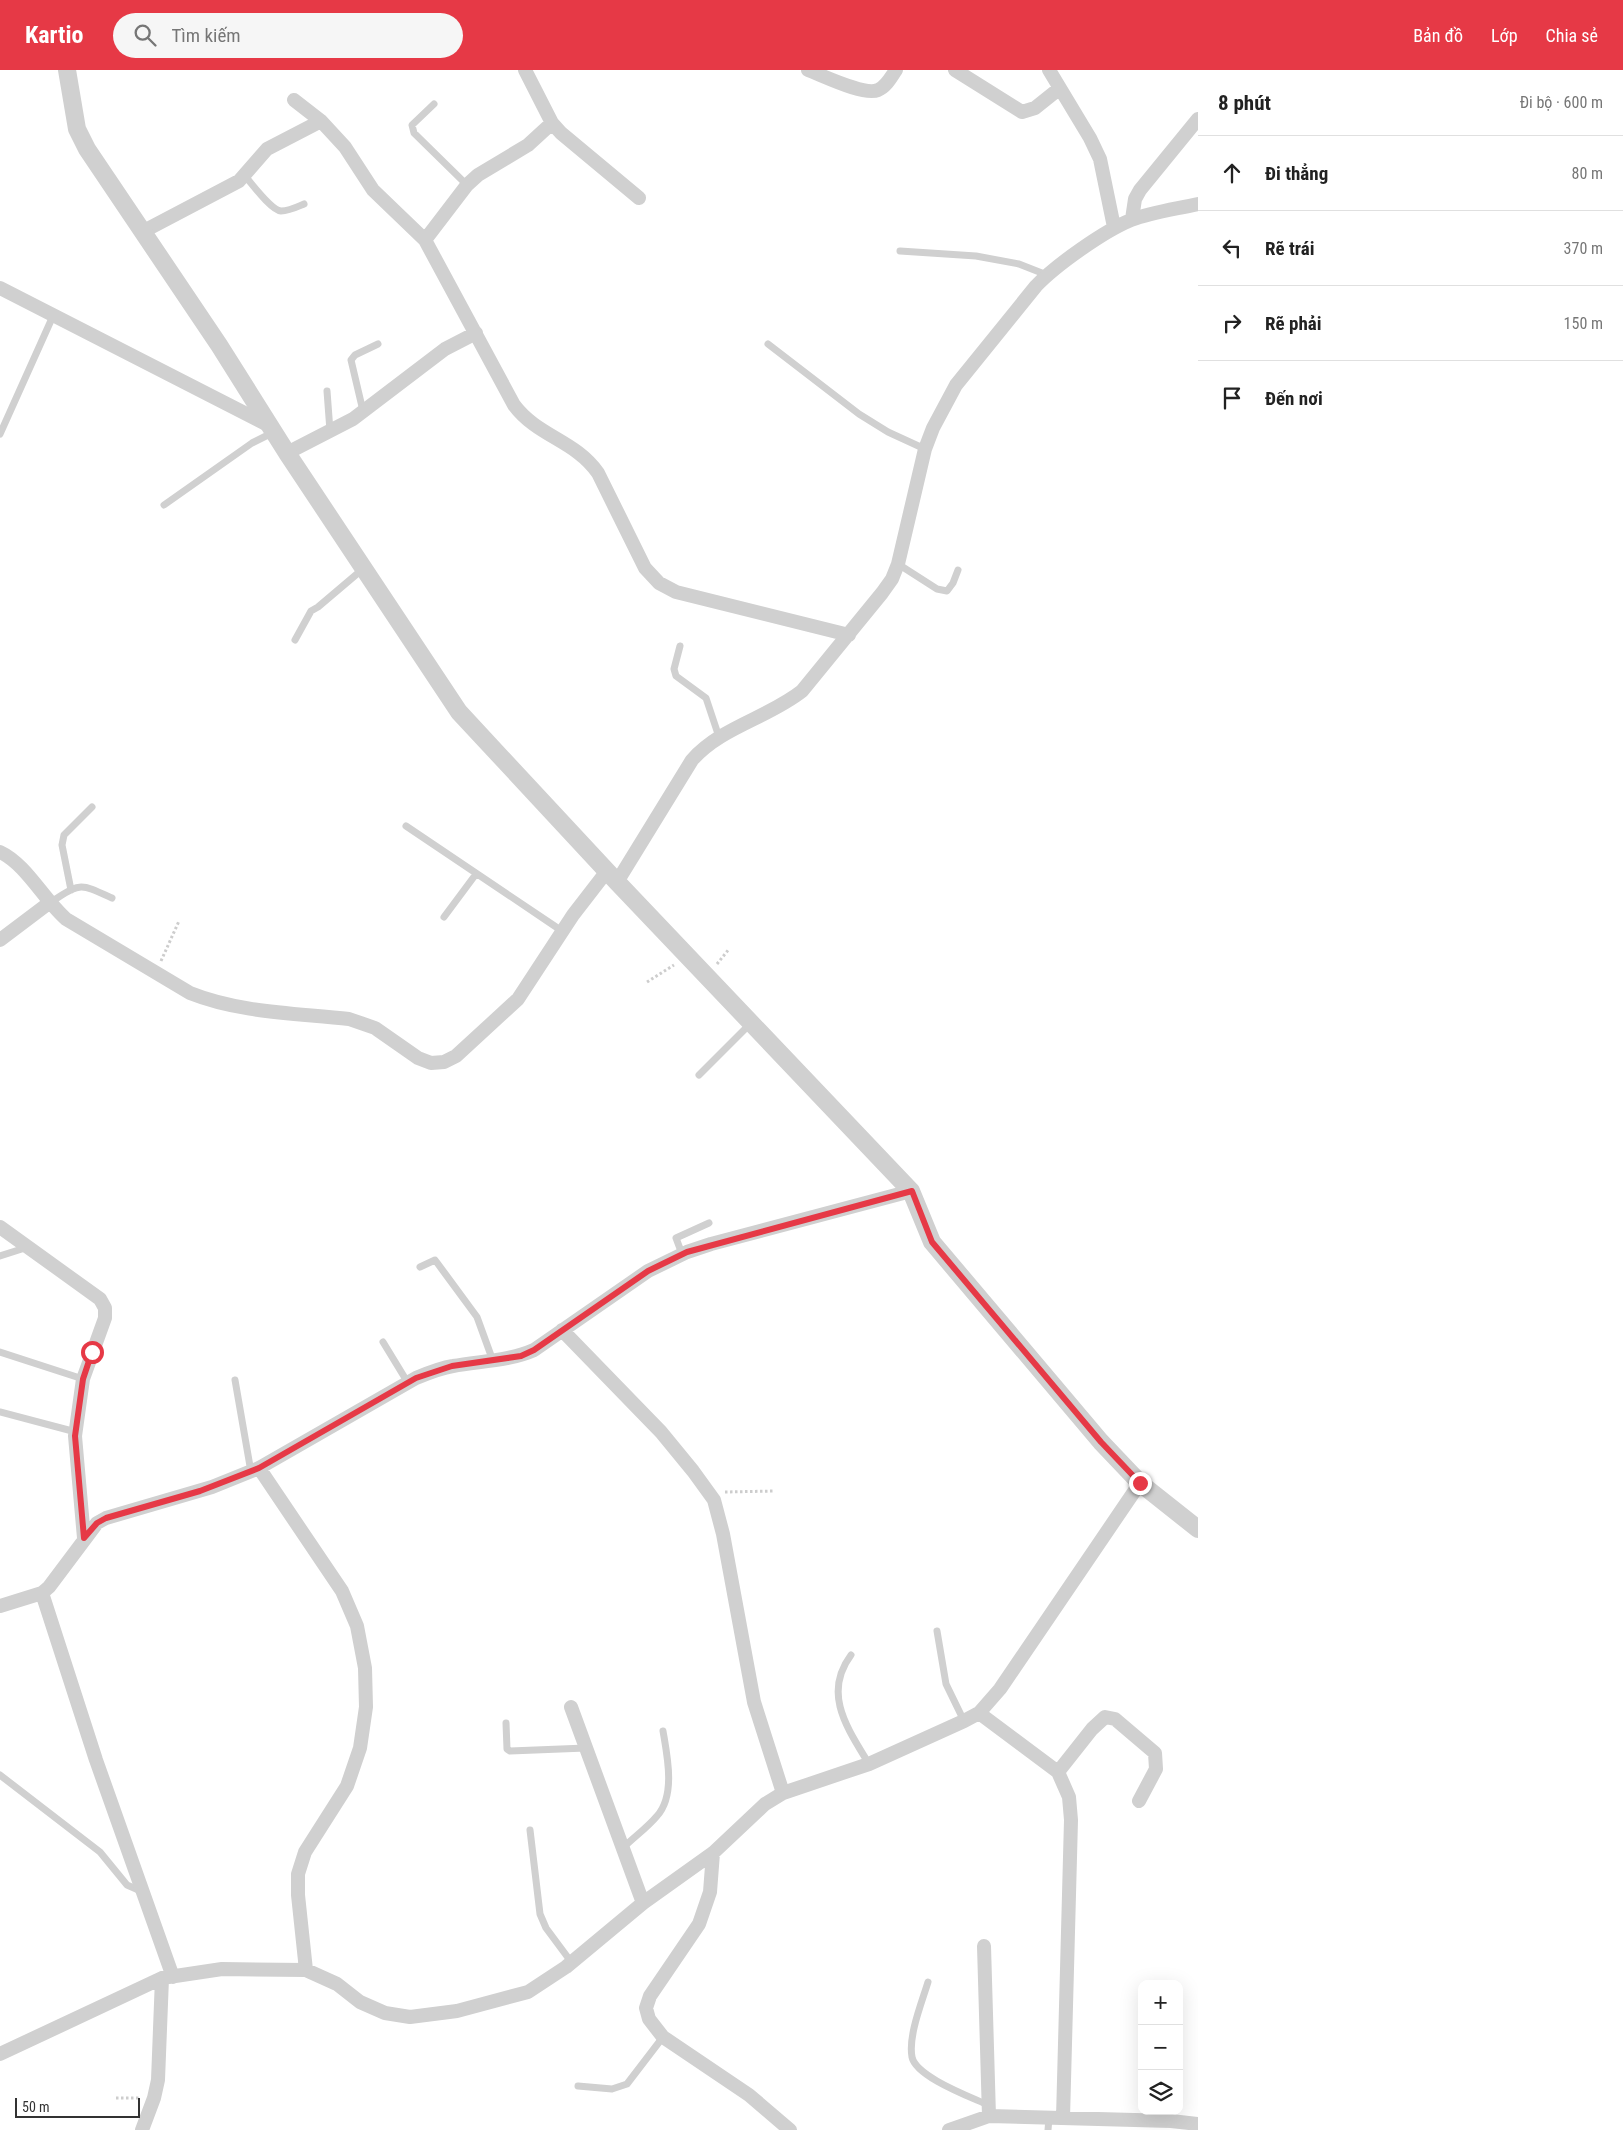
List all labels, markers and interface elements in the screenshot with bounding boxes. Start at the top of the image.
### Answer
search box [113,13,463,58]
text: Kartio [25,21,83,49]
icon: search [131,21,159,49]
text: Tìm kiếm [171,24,241,47]
text: Bản đồ [1413,25,1463,46]
text: Lớp [1491,25,1518,46]
text: Chia sẻ [1546,25,1598,46]
text: 8 phút [1218,91,1271,115]
text: Đi bộ · 600 m [1520,93,1603,112]
icon: ahead [1218,159,1246,187]
text: Đi thẳng [1265,162,1328,185]
text: 80 m [1571,164,1603,183]
icon: left [1218,234,1246,262]
text: Rẽ trái [1265,237,1315,260]
text: 370 m [1564,239,1603,258]
icon: right [1218,309,1246,337]
text: Rẽ phải [1265,312,1321,335]
text: 150 m [1564,314,1603,333]
icon: arrive [1218,384,1246,412]
text: Đến nơi [1265,387,1323,410]
route start [81,1341,104,1364]
route end [1129,1472,1152,1495]
map controls [1138,1980,1183,2115]
button: + [1138,1980,1183,2025]
button: − [1138,2025,1183,2070]
button: layers [1138,2070,1183,2115]
scale bar [15,2095,140,2118]
text: 50 m [22,2099,50,2115]

